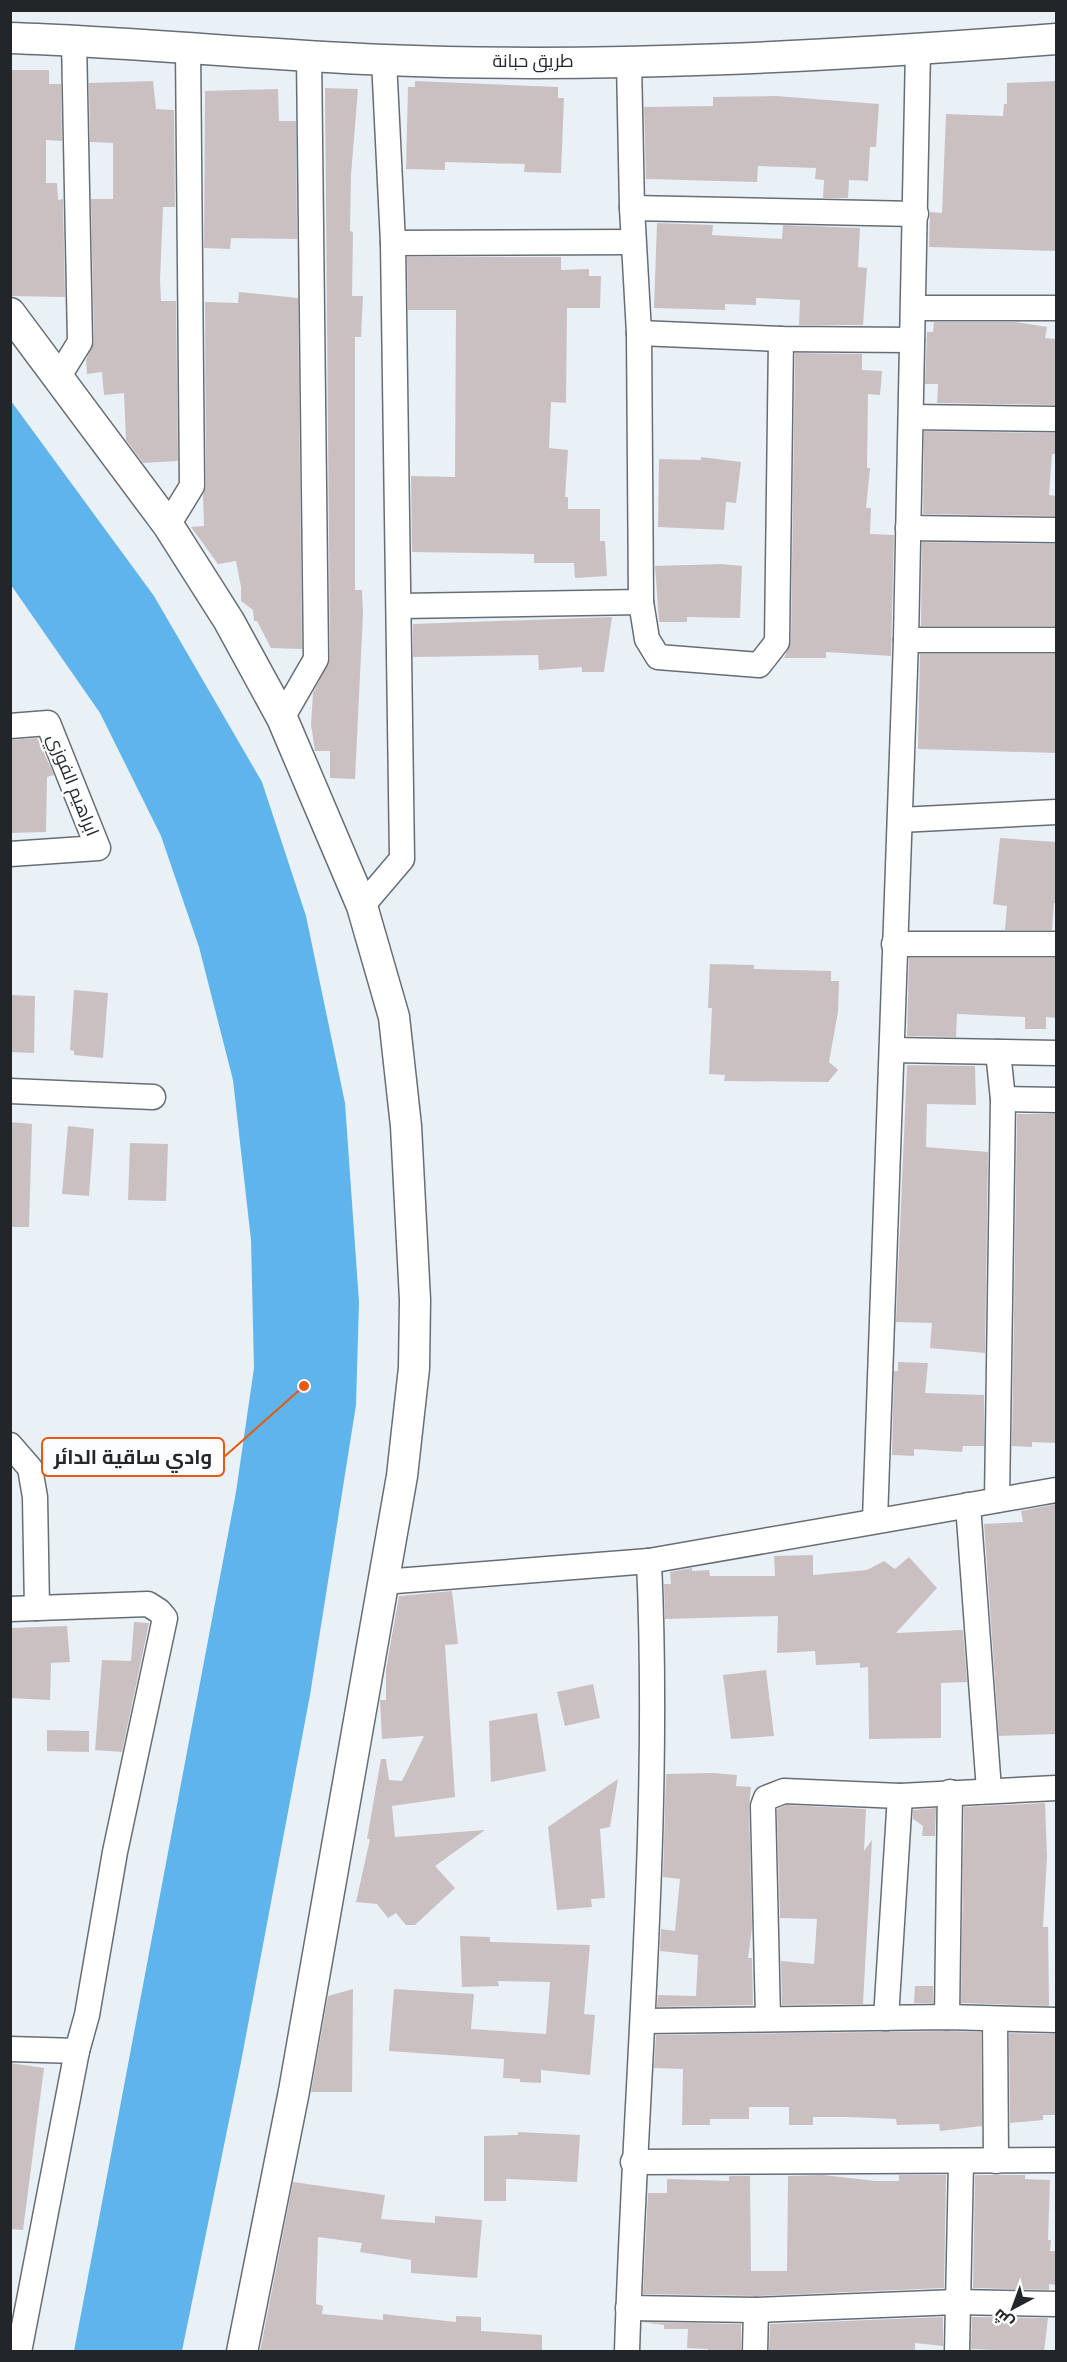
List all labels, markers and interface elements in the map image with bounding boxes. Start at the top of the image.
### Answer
street label: طريق حبانة [492,51,574,74]
street label: ابراهيم الفوزي [40,731,103,840]
callout: وادي ساقية الدائر [42,1438,224,1476]
text: وادي ساقية الدائر [53,1446,212,1473]
north arrow [983,2278,1043,2338]
text: ش [990,2304,1019,2332]

